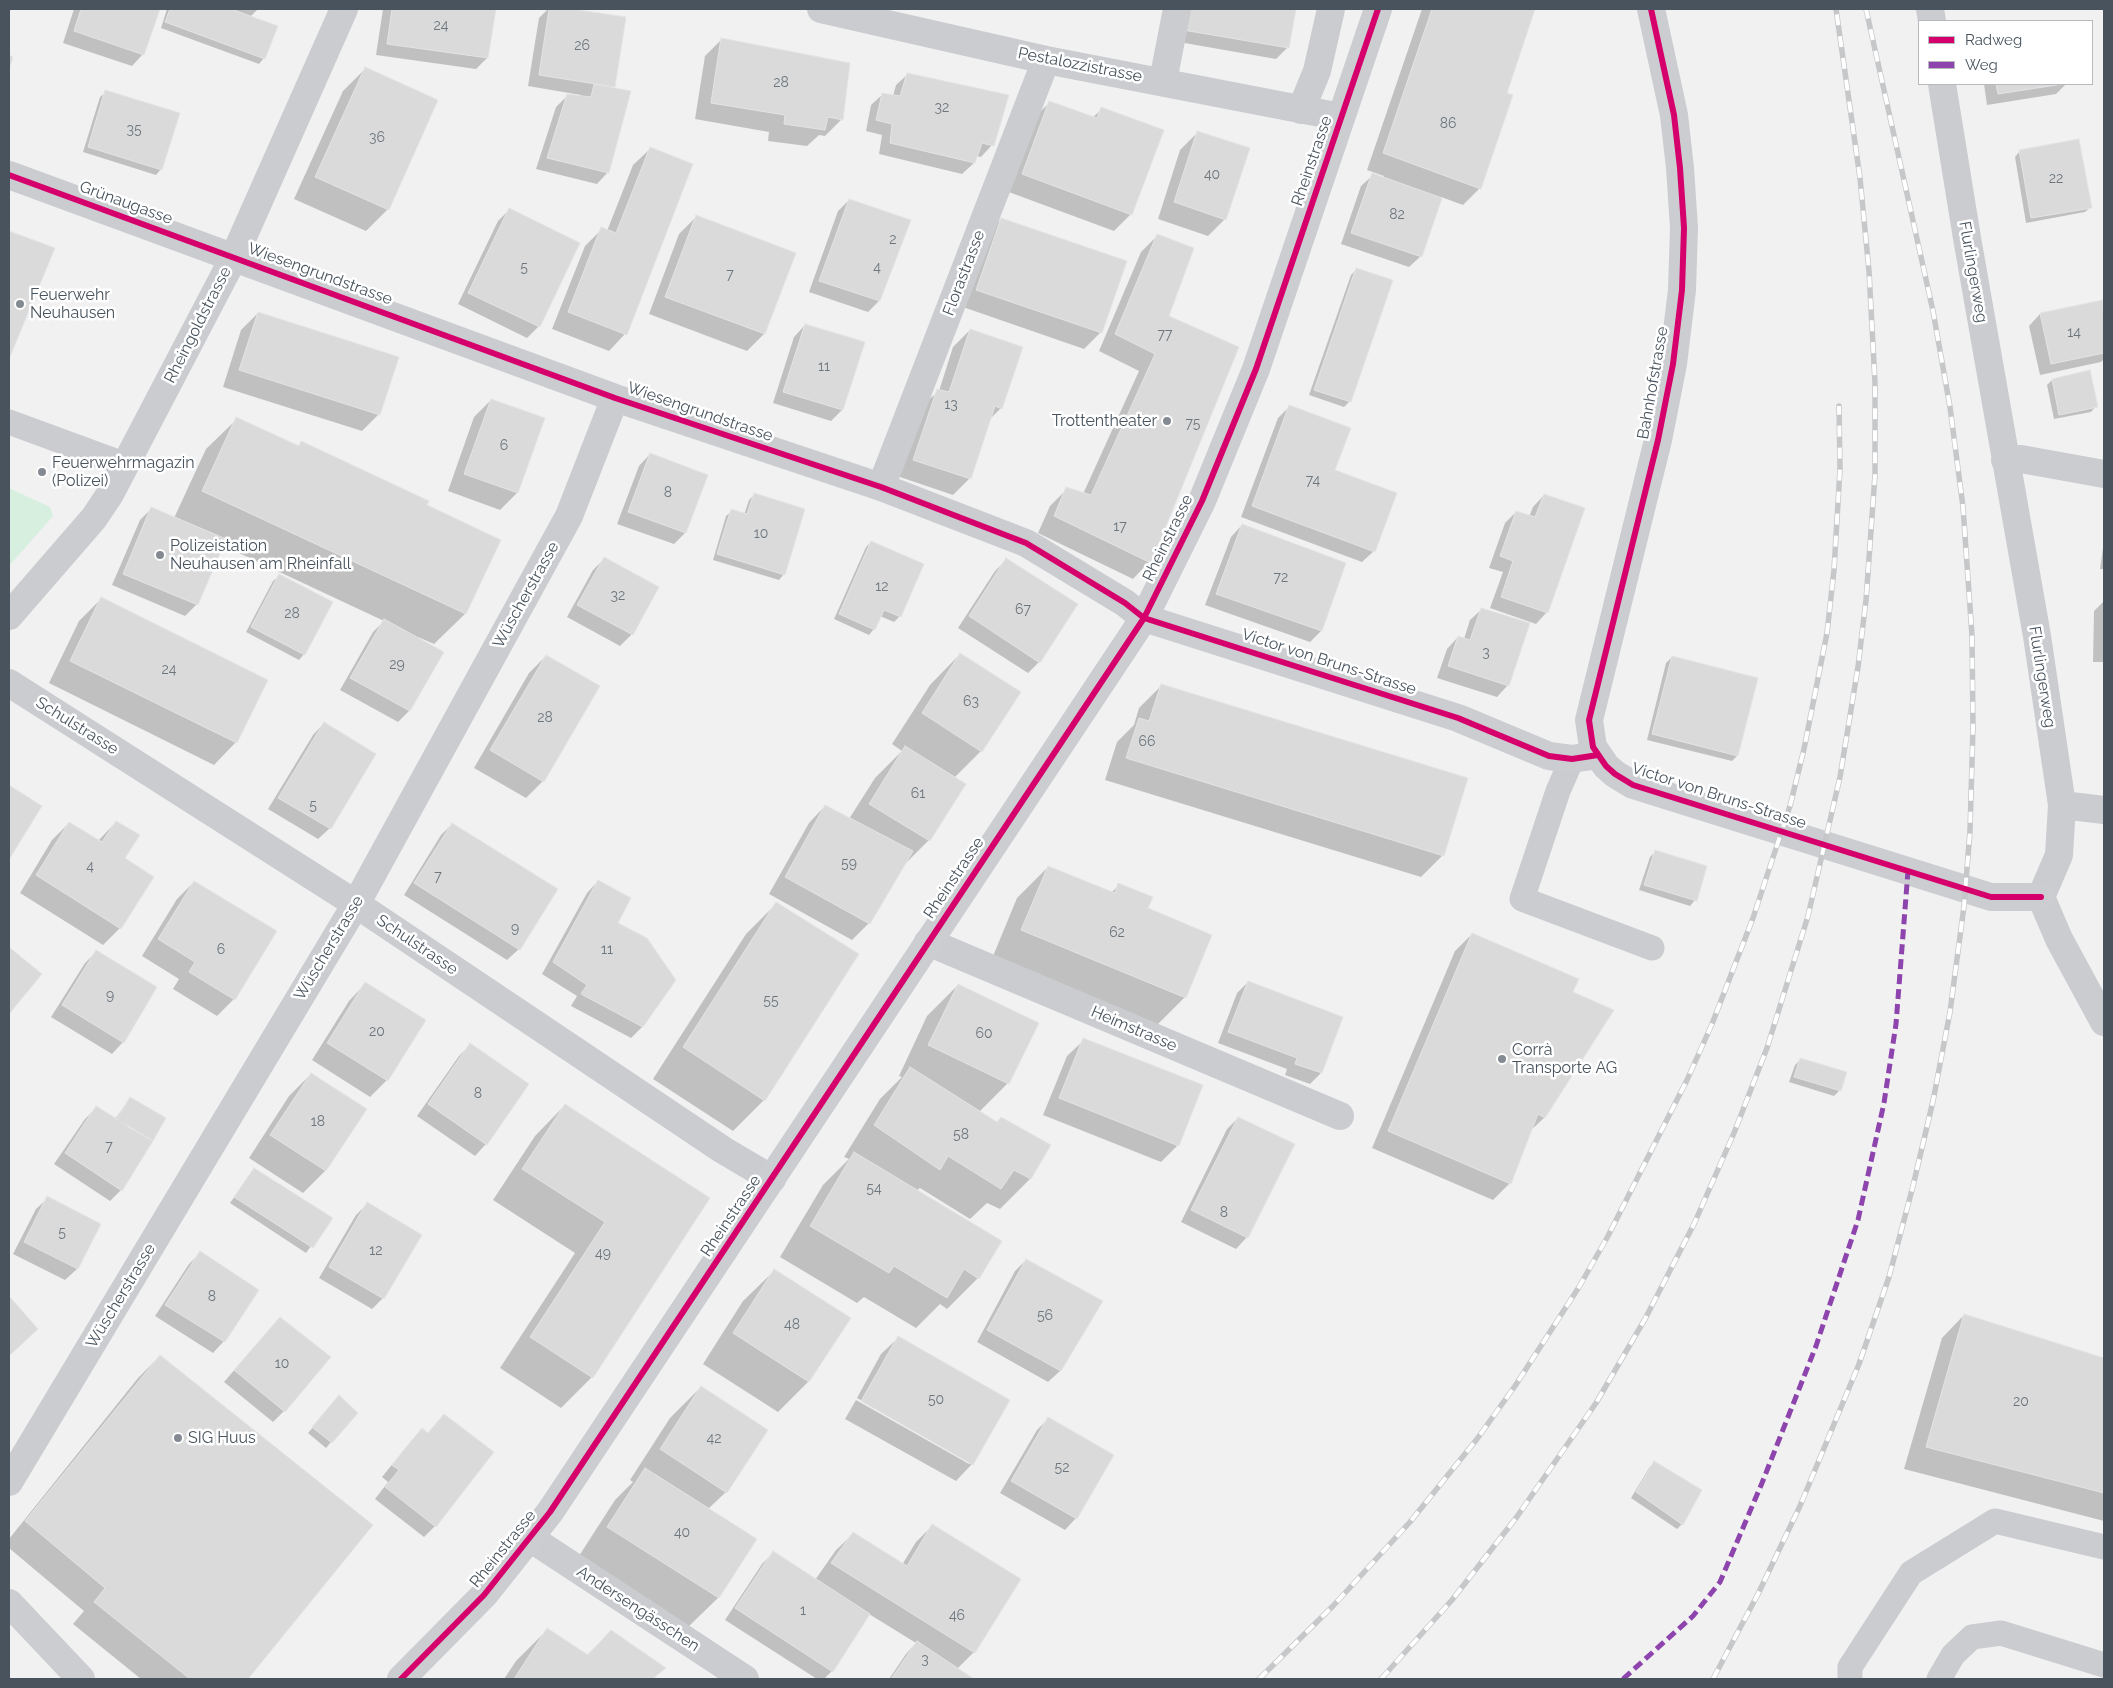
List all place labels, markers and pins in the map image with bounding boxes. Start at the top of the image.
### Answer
place label: Feuerwehr Neuhausen [30,285,115,323]
marker: Feuerwehr Neuhausen [14,298,26,310]
place label: Trottentheater [1052,411,1157,431]
marker: Trottentheater [1161,415,1173,427]
place label: Feuerwehrmagazin (Polizei) [52,453,195,491]
marker: Feuerwehrmagazin (Polizei) [36,466,48,478]
place label: Polizeistation Neuhausen am Rheinfall [170,536,351,574]
marker: Polizeistation Neuhausen am Rheinfall [154,549,166,561]
place label: Corrà Transporte AG [1512,1040,1617,1078]
marker: Corrà Transporte AG [1496,1053,1508,1065]
place label: SIG Huus [188,1428,256,1448]
marker: SIG Huus [172,1432,184,1444]

